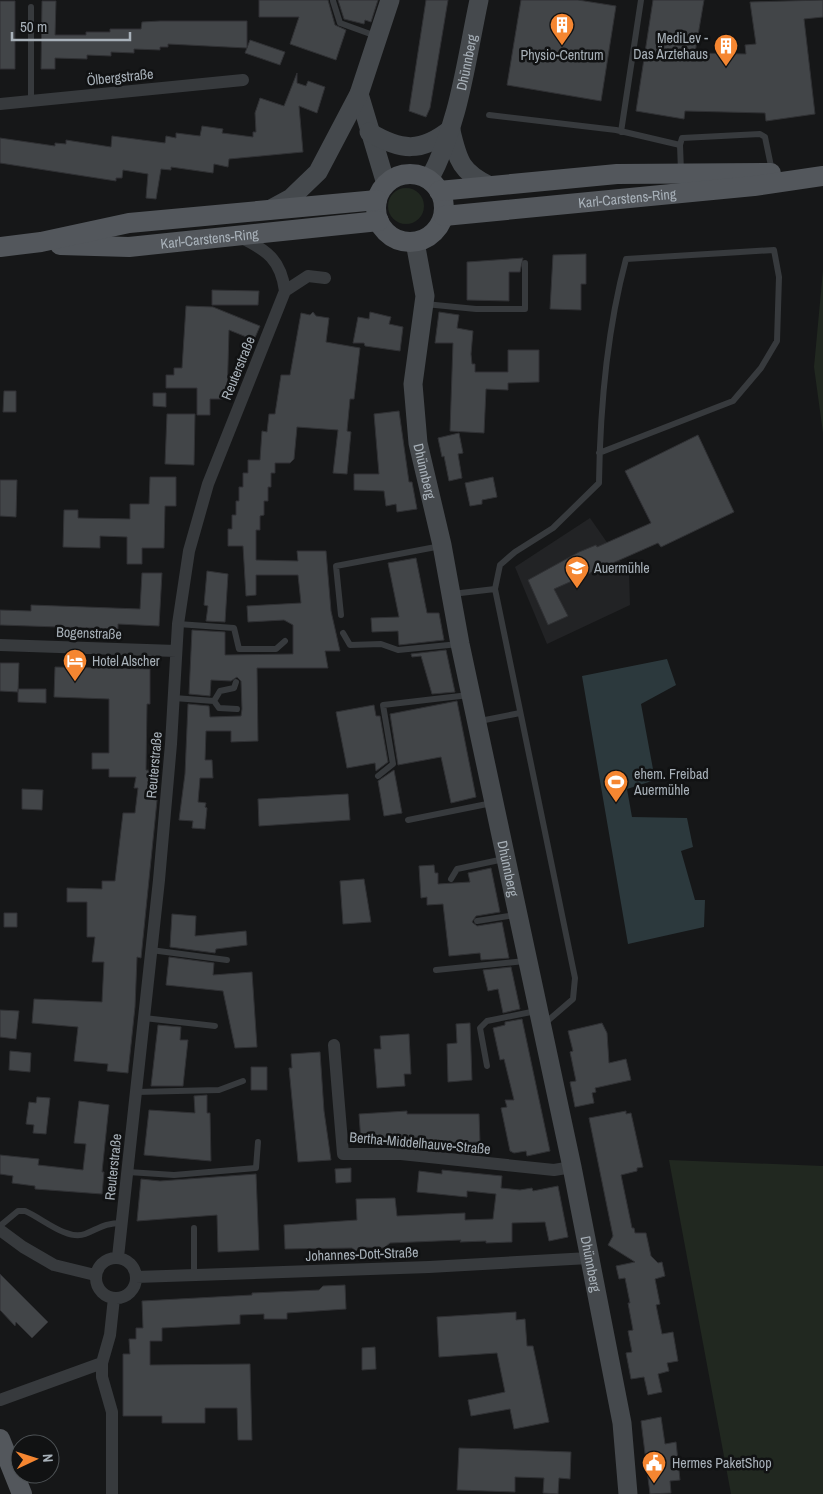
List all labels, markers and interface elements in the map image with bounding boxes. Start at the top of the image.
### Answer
scale bar [12,10,130,42]
building icon: Physio-Centrum [549,12,575,46]
text: 50 m [20,16,47,37]
place label: MediLev - Das Ärztehaus [633,29,708,63]
street label: Dhünnberg [452,32,481,92]
building icon: MediLev - Das Ärztehaus [713,33,739,67]
place label: Physio-Centrum [521,46,603,64]
street label: Ölbergstraße [86,65,154,89]
street label: Karl-Carstens-Ring [577,185,678,212]
street label: Karl-Carstens-Ring [160,225,260,253]
street label: Reuterstraße [217,334,259,402]
street label: Dhünnberg [409,442,440,502]
school or university icon: Auermühle [564,555,590,589]
place label: Auermühle [593,559,650,577]
street label: Bogenstraße [56,623,122,643]
hotel icon: Hotel Alscher [62,648,88,682]
place label: Hotel Alscher [92,652,160,670]
street label: Reuterstraße [142,731,166,799]
place label: ehem. Freibad Auermühle [633,765,709,799]
sports icon: ehem. Freibad Auermühle [603,769,629,803]
street label: Dhünnberg [493,839,523,899]
street label: Bertha-Middelhauve-Straße [349,1128,491,1158]
street label: Reuterstraße [101,1133,125,1201]
street label: Dhünnberg [577,1234,605,1294]
street label: Johannes-Dott-Straße [305,1243,419,1265]
north arrow [10,1434,60,1484]
public building icon: Hermes PaketShop [641,1450,667,1484]
text: N [39,1453,57,1463]
place label: Hermes PaketShop [672,1454,772,1472]

